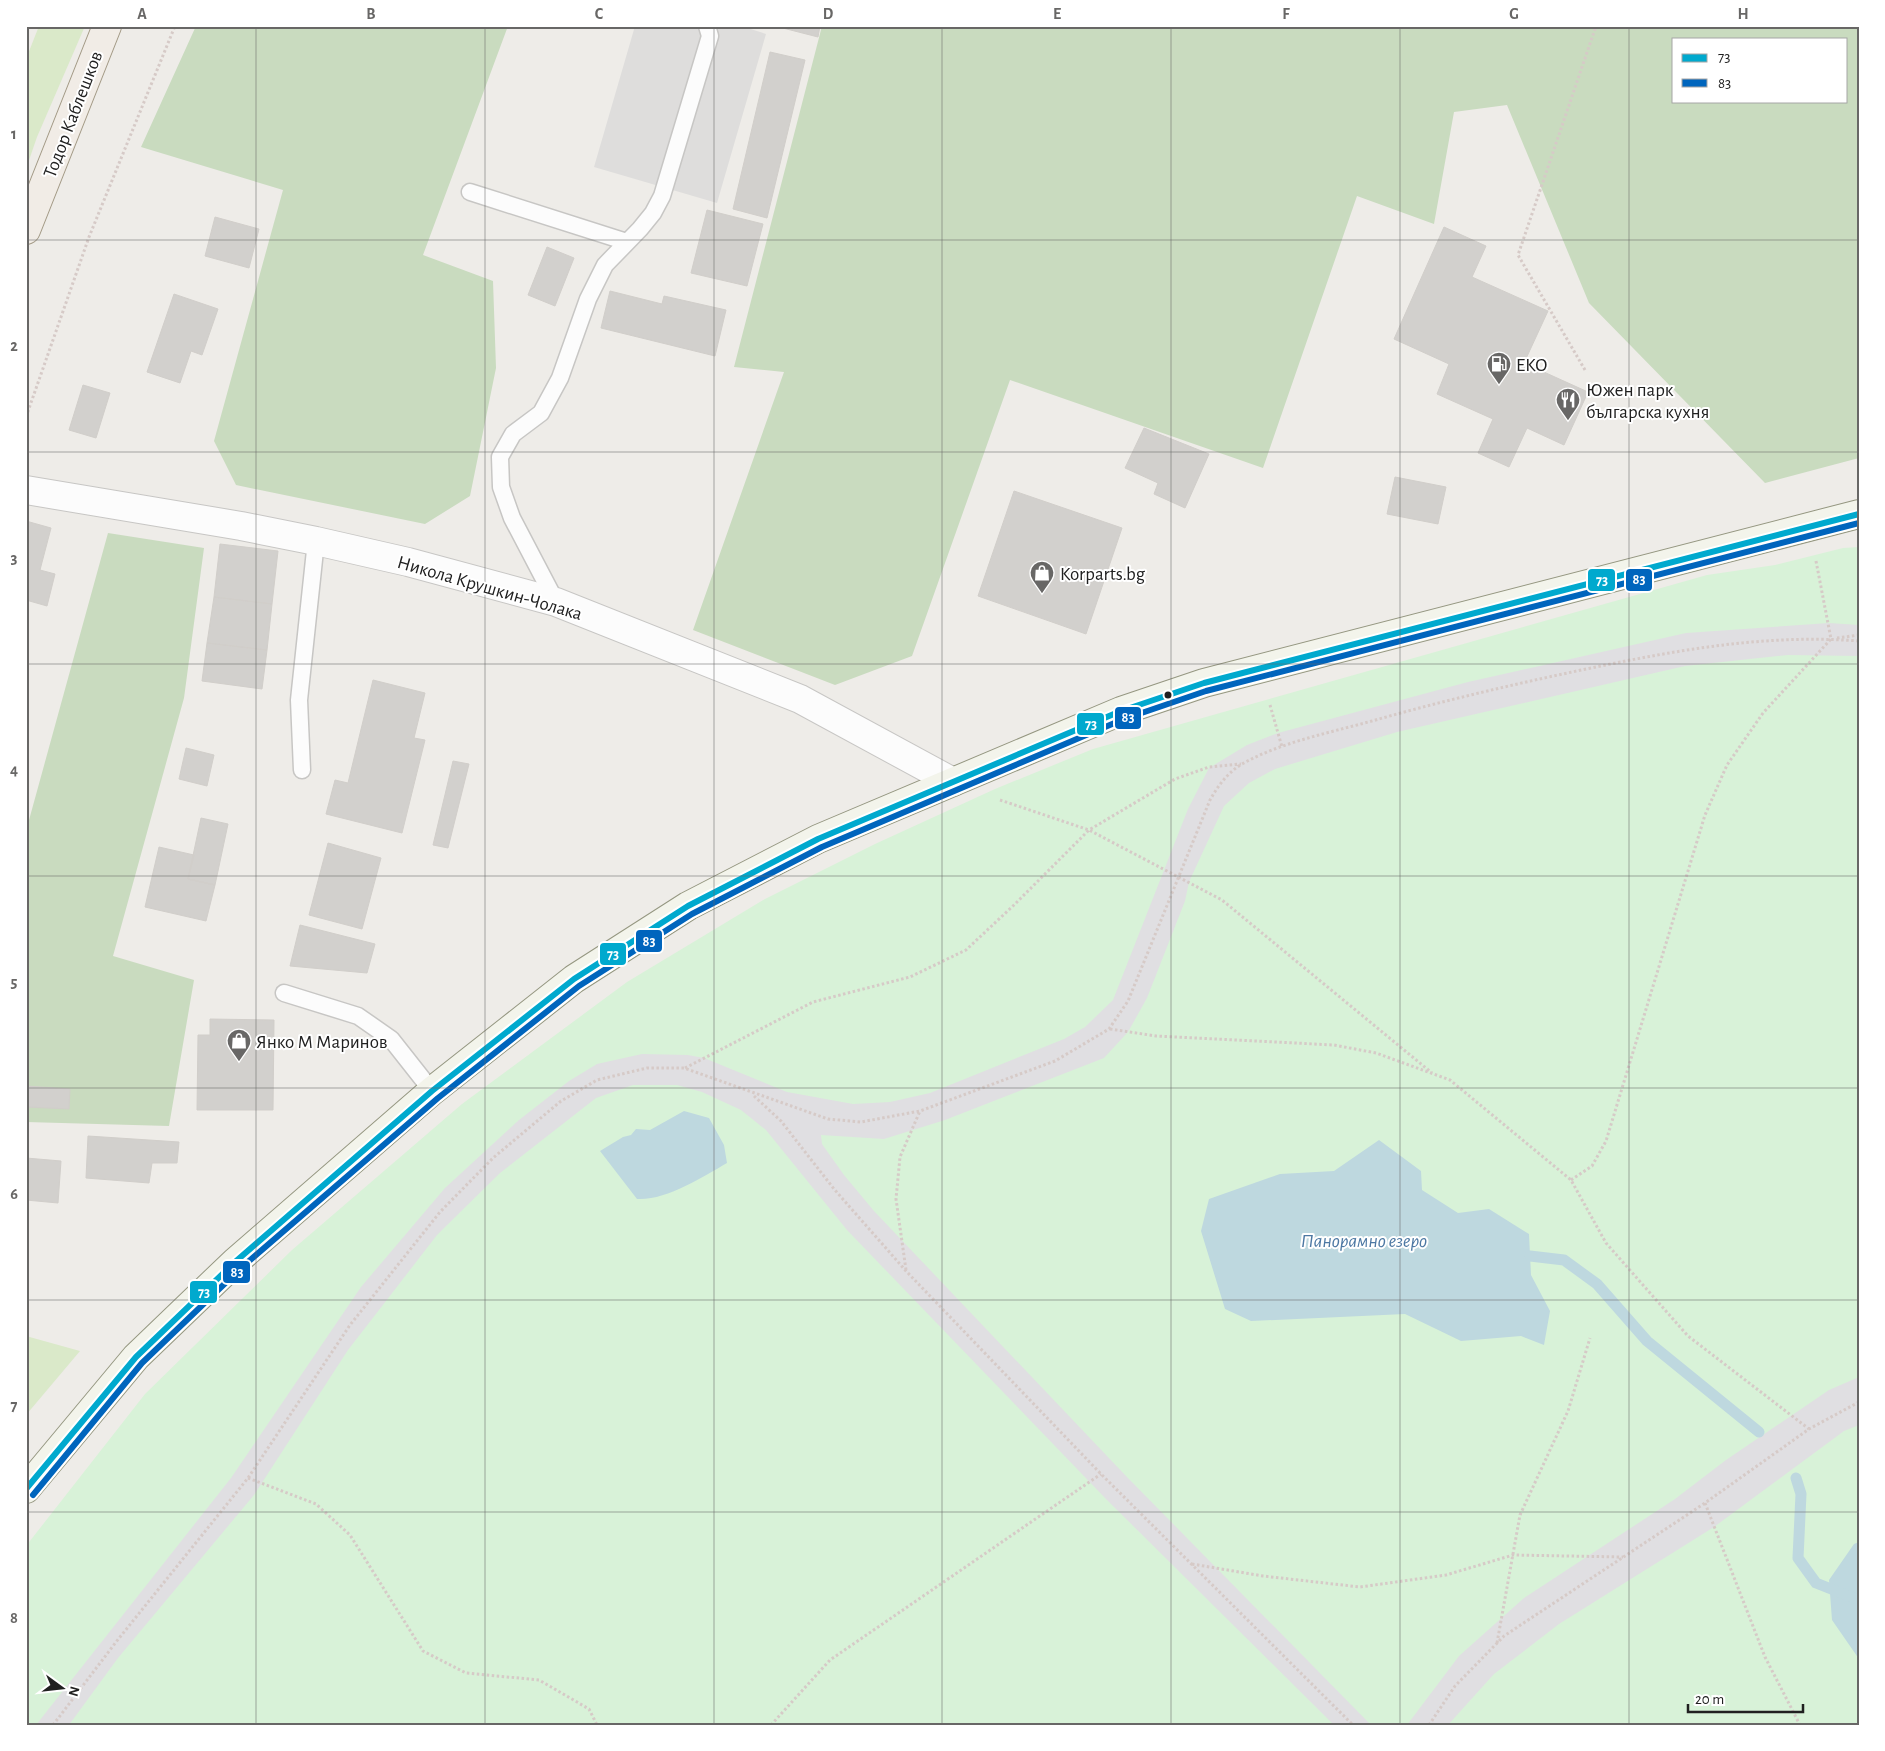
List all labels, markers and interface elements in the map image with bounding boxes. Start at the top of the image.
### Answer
text: A [137,6,147,22]
text: B [366,6,376,22]
text: C [595,6,604,22]
text: D [823,6,834,22]
text: E [1053,6,1061,22]
text: F [1282,6,1290,22]
text: G [1509,6,1519,22]
text: H [1737,6,1749,22]
legend [1672,38,1848,102]
street label: Тодор Каблешков [41,48,106,180]
text: 73 [1718,50,1730,65]
text: 83 [1718,76,1731,91]
text: 1 [11,126,17,142]
text: 2 [10,338,18,354]
fuel station icon: EKO [1486,351,1512,385]
place label: EKO [1516,356,1547,375]
place label: Южен парк българска кухня [1586,381,1709,422]
restaurant icon: Южен парк българска кухня [1555,387,1581,421]
text: 3 [11,550,18,566]
street label: Никола Крушкин-Чолака [395,553,585,624]
shop icon: Korparts.bg [1029,560,1055,594]
place label: Korparts.bg [1060,565,1146,584]
line badge: 73 [1587,568,1616,592]
line badge: 83 [1625,568,1653,592]
text: 83 [1633,573,1645,587]
text: 73 [1596,574,1608,588]
unlabelled marker [1163,690,1173,700]
line badge: 83 [1114,706,1142,730]
text: 83 [1122,711,1134,725]
line badge: 73 [1076,712,1105,736]
text: 73 [1085,718,1097,732]
text: 4 [10,762,18,778]
line badge: 83 [635,929,663,953]
text: 83 [643,935,655,949]
line badge: 73 [599,942,627,966]
text: 73 [607,948,619,962]
text: 5 [11,974,18,990]
shop icon: Янко М Маринов [226,1028,252,1062]
place label: Янко М Маринов [256,1033,388,1052]
text: 6 [10,1186,18,1202]
water label: Панорамно езеро [1301,1231,1427,1251]
line badge: 83 [222,1260,251,1284]
text: 83 [231,1266,243,1280]
line badge: 73 [189,1280,218,1304]
text: 73 [198,1286,210,1300]
text: 7 [11,1398,18,1414]
text: 8 [10,1610,18,1626]
north arrow [38,1664,88,1714]
scale bar [1688,1681,1802,1713]
text: N [66,1685,82,1698]
text: 20 m [1695,1692,1724,1707]

